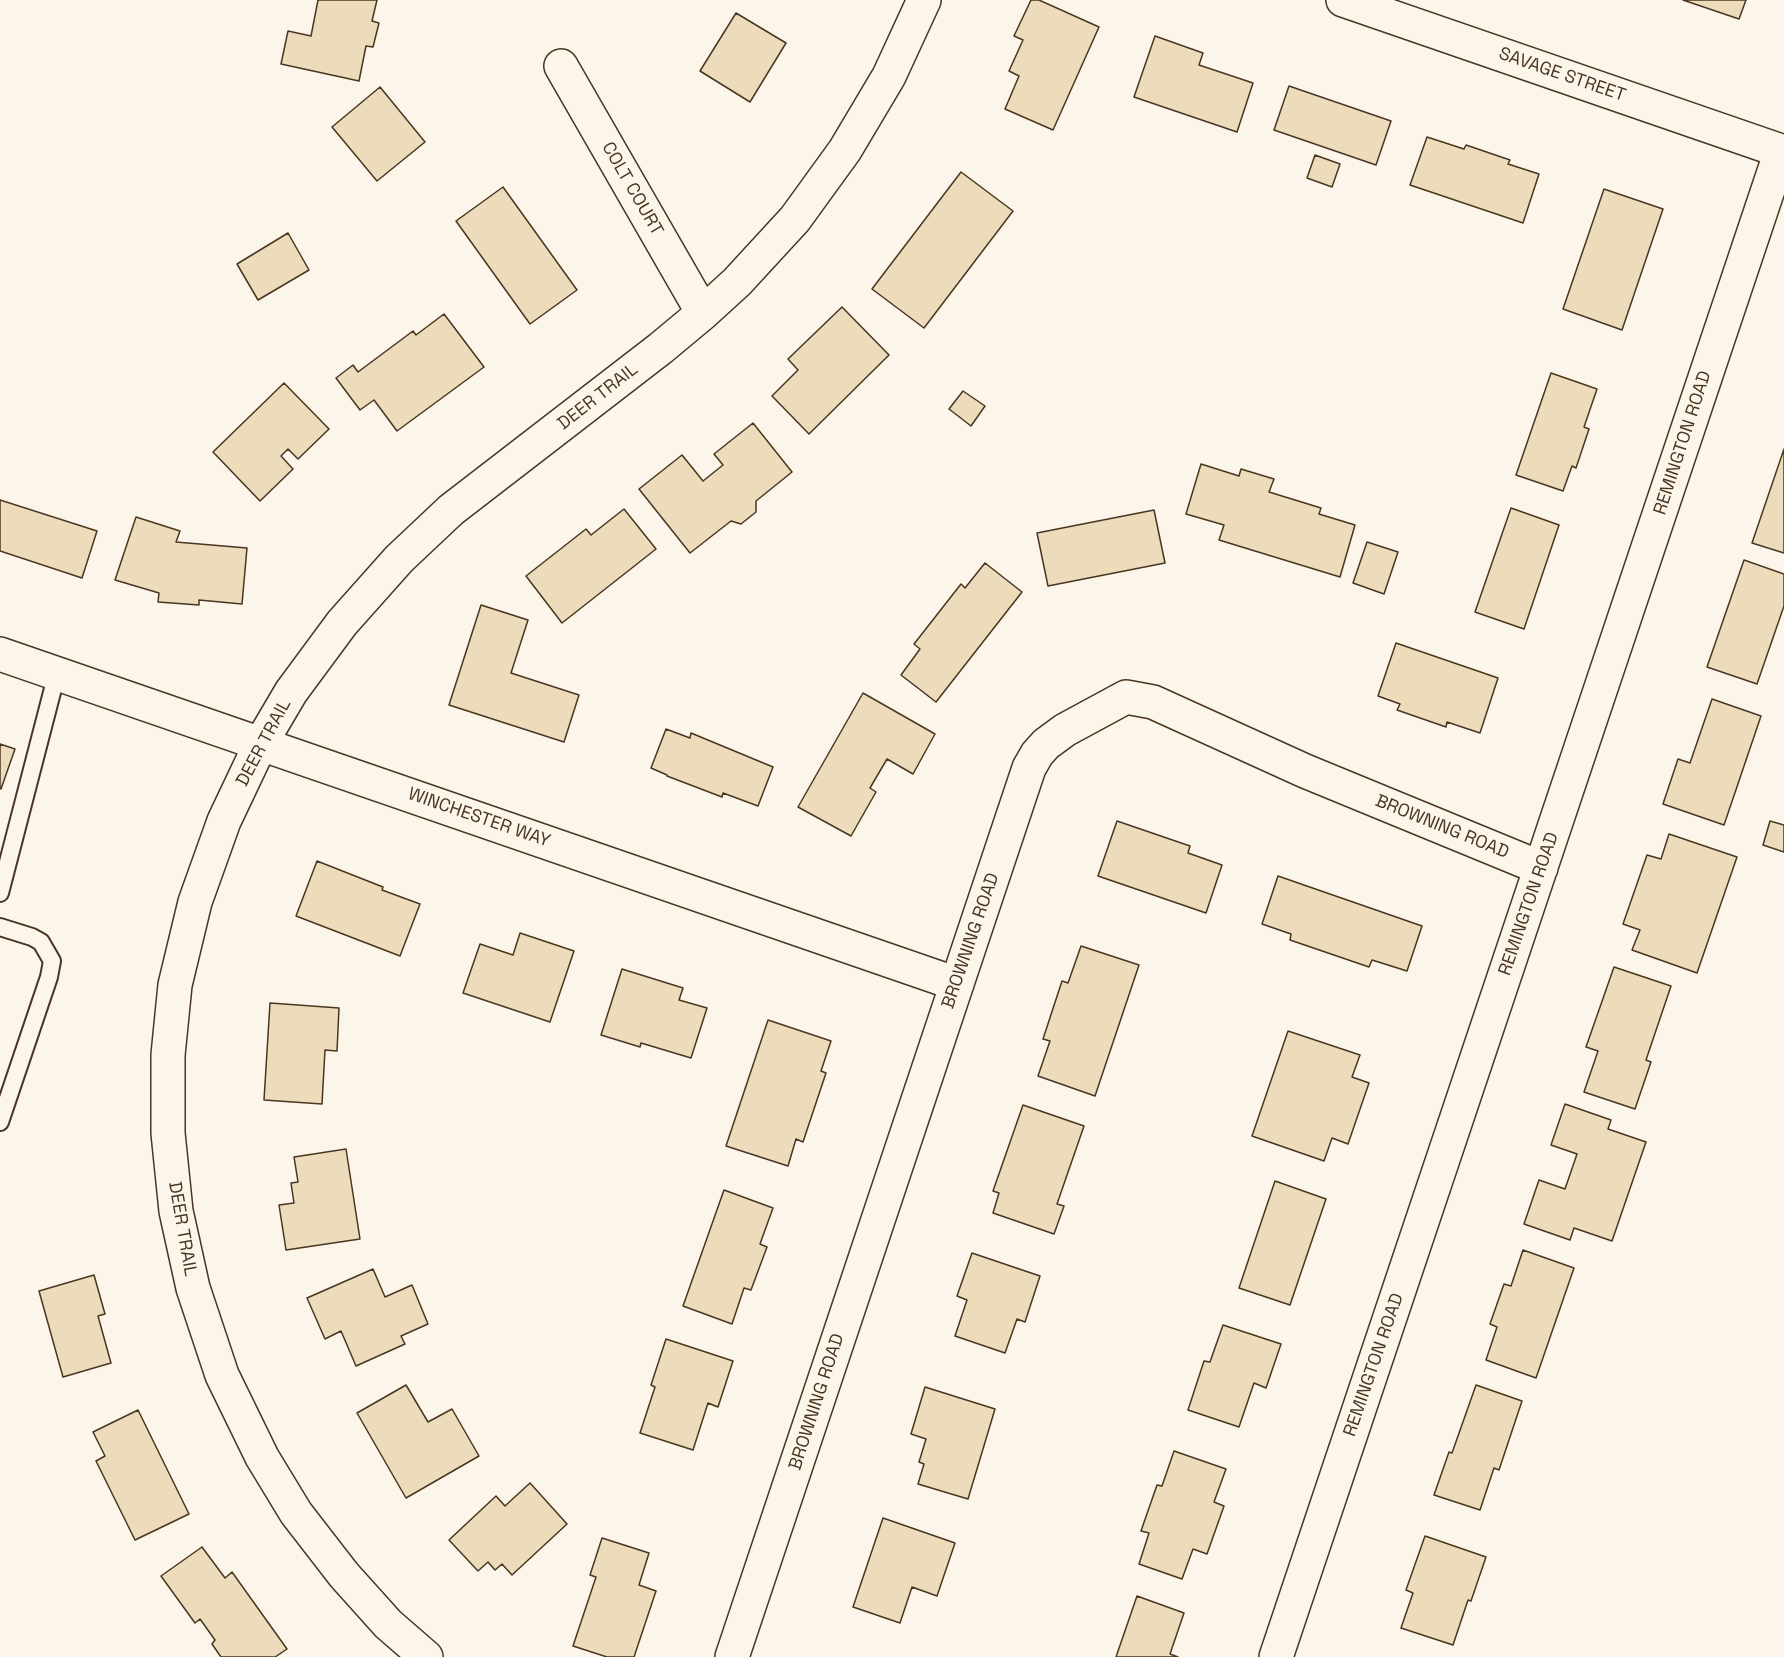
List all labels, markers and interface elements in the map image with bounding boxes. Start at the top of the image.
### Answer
street label: SAVAGE STREET [1496,43,1628,107]
street label: COLT COURT [597,138,667,240]
street label: DEER TRAIL [554,359,642,435]
street label: REMINGTON ROAD [1650,368,1716,518]
street label: DEER TRAIL [232,696,296,790]
street label: WINCHESTER WAY [405,784,553,852]
street label: BROWNING ROAD [1372,790,1512,864]
street label: REMINGTON ROAD [1494,830,1564,978]
street label: BROWNING ROAD [938,870,1004,1012]
street label: DEER TRAIL [163,1180,201,1278]
street label: REMINGTON ROAD [1339,1291,1409,1439]
street label: BROWNING ROAD [785,1331,849,1473]

